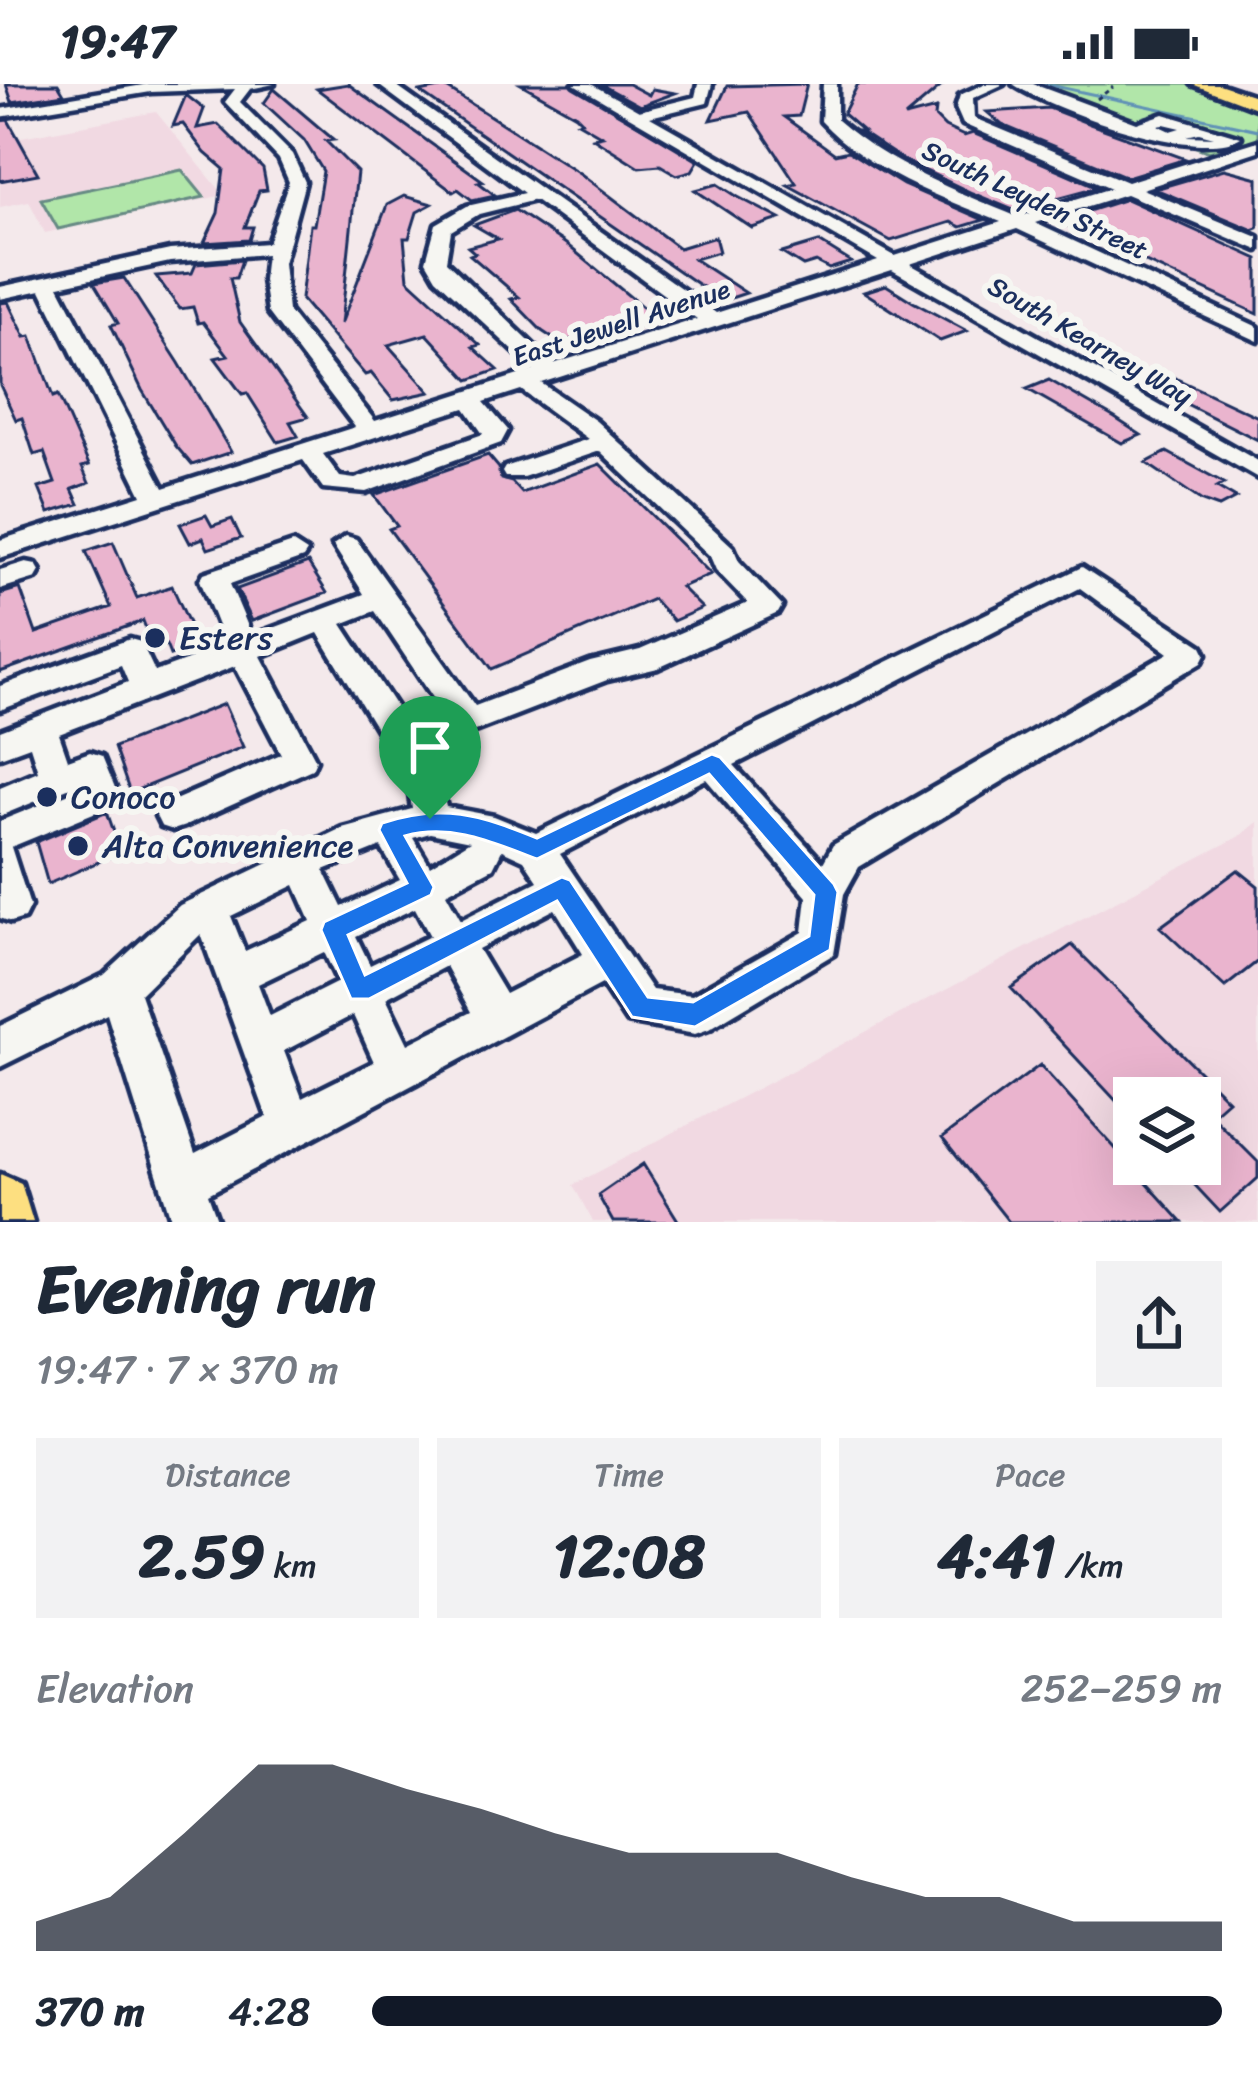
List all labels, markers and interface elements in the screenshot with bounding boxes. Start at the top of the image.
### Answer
text: 19:47 [60,2,174,82]
street label: South Leyden Street [914,127,1156,274]
street label: South Kearney Way [978,263,1202,419]
street label: East Jewell Avenue [506,265,736,381]
place label: Esters [179,609,273,667]
marker: Esters [142,625,168,651]
pin [379,696,481,819]
icon: arrive [397,714,463,780]
place label: Conoco [71,768,176,826]
marker: Conoco [34,784,60,810]
place label: Alta Convenience [101,817,353,875]
marker: Alta Convenience [65,833,91,859]
map controls [1113,1077,1221,1185]
button: layers [1113,1077,1221,1185]
text: Evening run [36,1231,376,1348]
button: share [1096,1261,1222,1387]
text: 19:47 · 7 × 370 m [36,1335,338,1404]
text: Distance [165,1446,290,1504]
text: Time [594,1446,664,1504]
text: Pace [995,1446,1065,1504]
text: 2.59 [139,1504,265,1610]
text: 12:08 [553,1504,705,1610]
text: 4:41 [937,1504,1056,1610]
text: km [265,1537,317,1595]
text: /km [1056,1537,1124,1595]
text: Elevation [36,1654,194,1723]
text: 252–259 m [1021,1654,1222,1723]
text: 370 m [36,1977,144,2046]
text: 4:28 [228,1977,310,2046]

